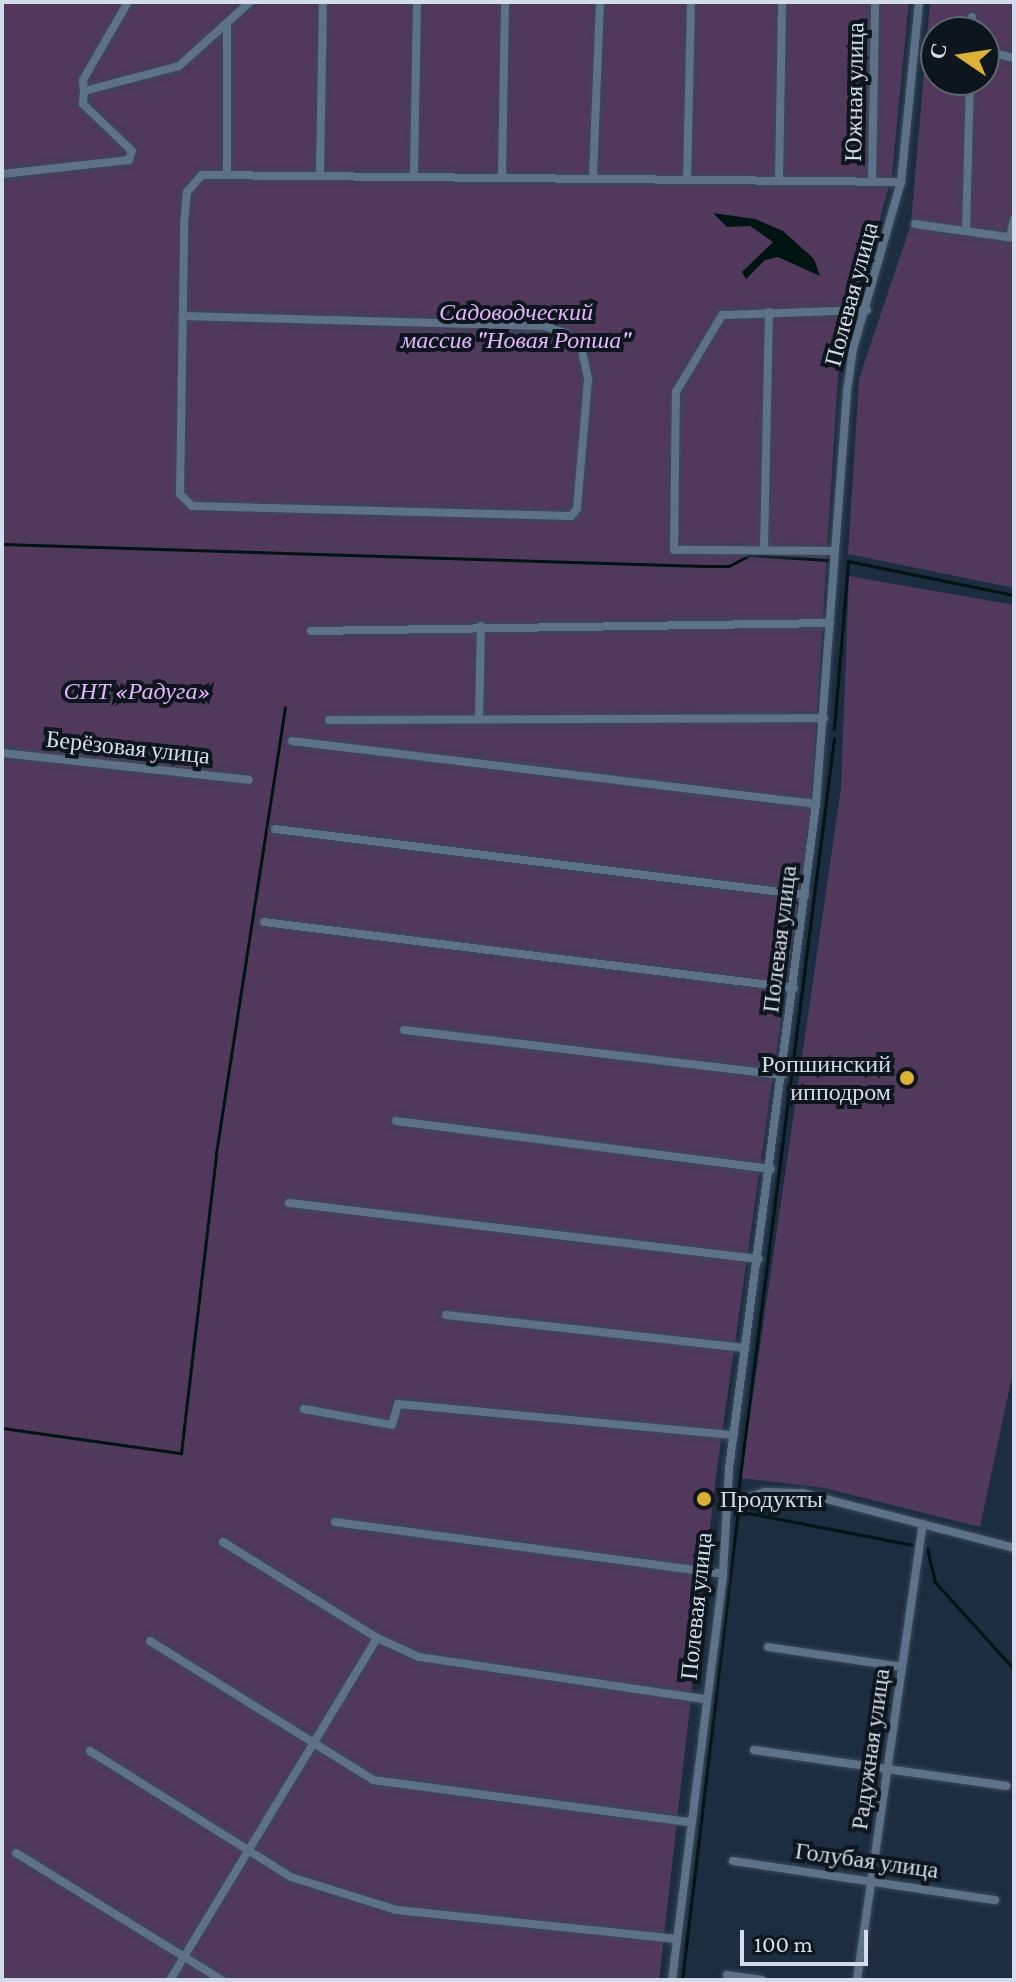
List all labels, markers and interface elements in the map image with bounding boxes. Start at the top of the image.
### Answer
north arrow [920,16,1000,96]
street label: Южная улица [838,22,870,162]
text: С [924,40,952,61]
street label: Полевая улица [818,219,884,369]
park label: Садоводческий массив "Новая Ропша" [401,298,631,354]
park label: СНТ «Радуга» [64,677,210,705]
street label: Берёзовая улица [44,724,212,770]
street label: Полевая улица [756,864,802,1014]
place label: Ропшинский ипподром [761,1050,891,1106]
marker: Ропшинский ипподром [898,1069,916,1087]
place label: Продукты [720,1485,823,1513]
marker: Продукты [695,1490,713,1508]
street label: Полевая улица [674,1531,718,1681]
street label: Радужная улица [844,1666,896,1832]
street label: Голубая улица [793,1836,941,1884]
scale bar [744,1914,872,1964]
text: 100 m [754,1930,813,1957]

